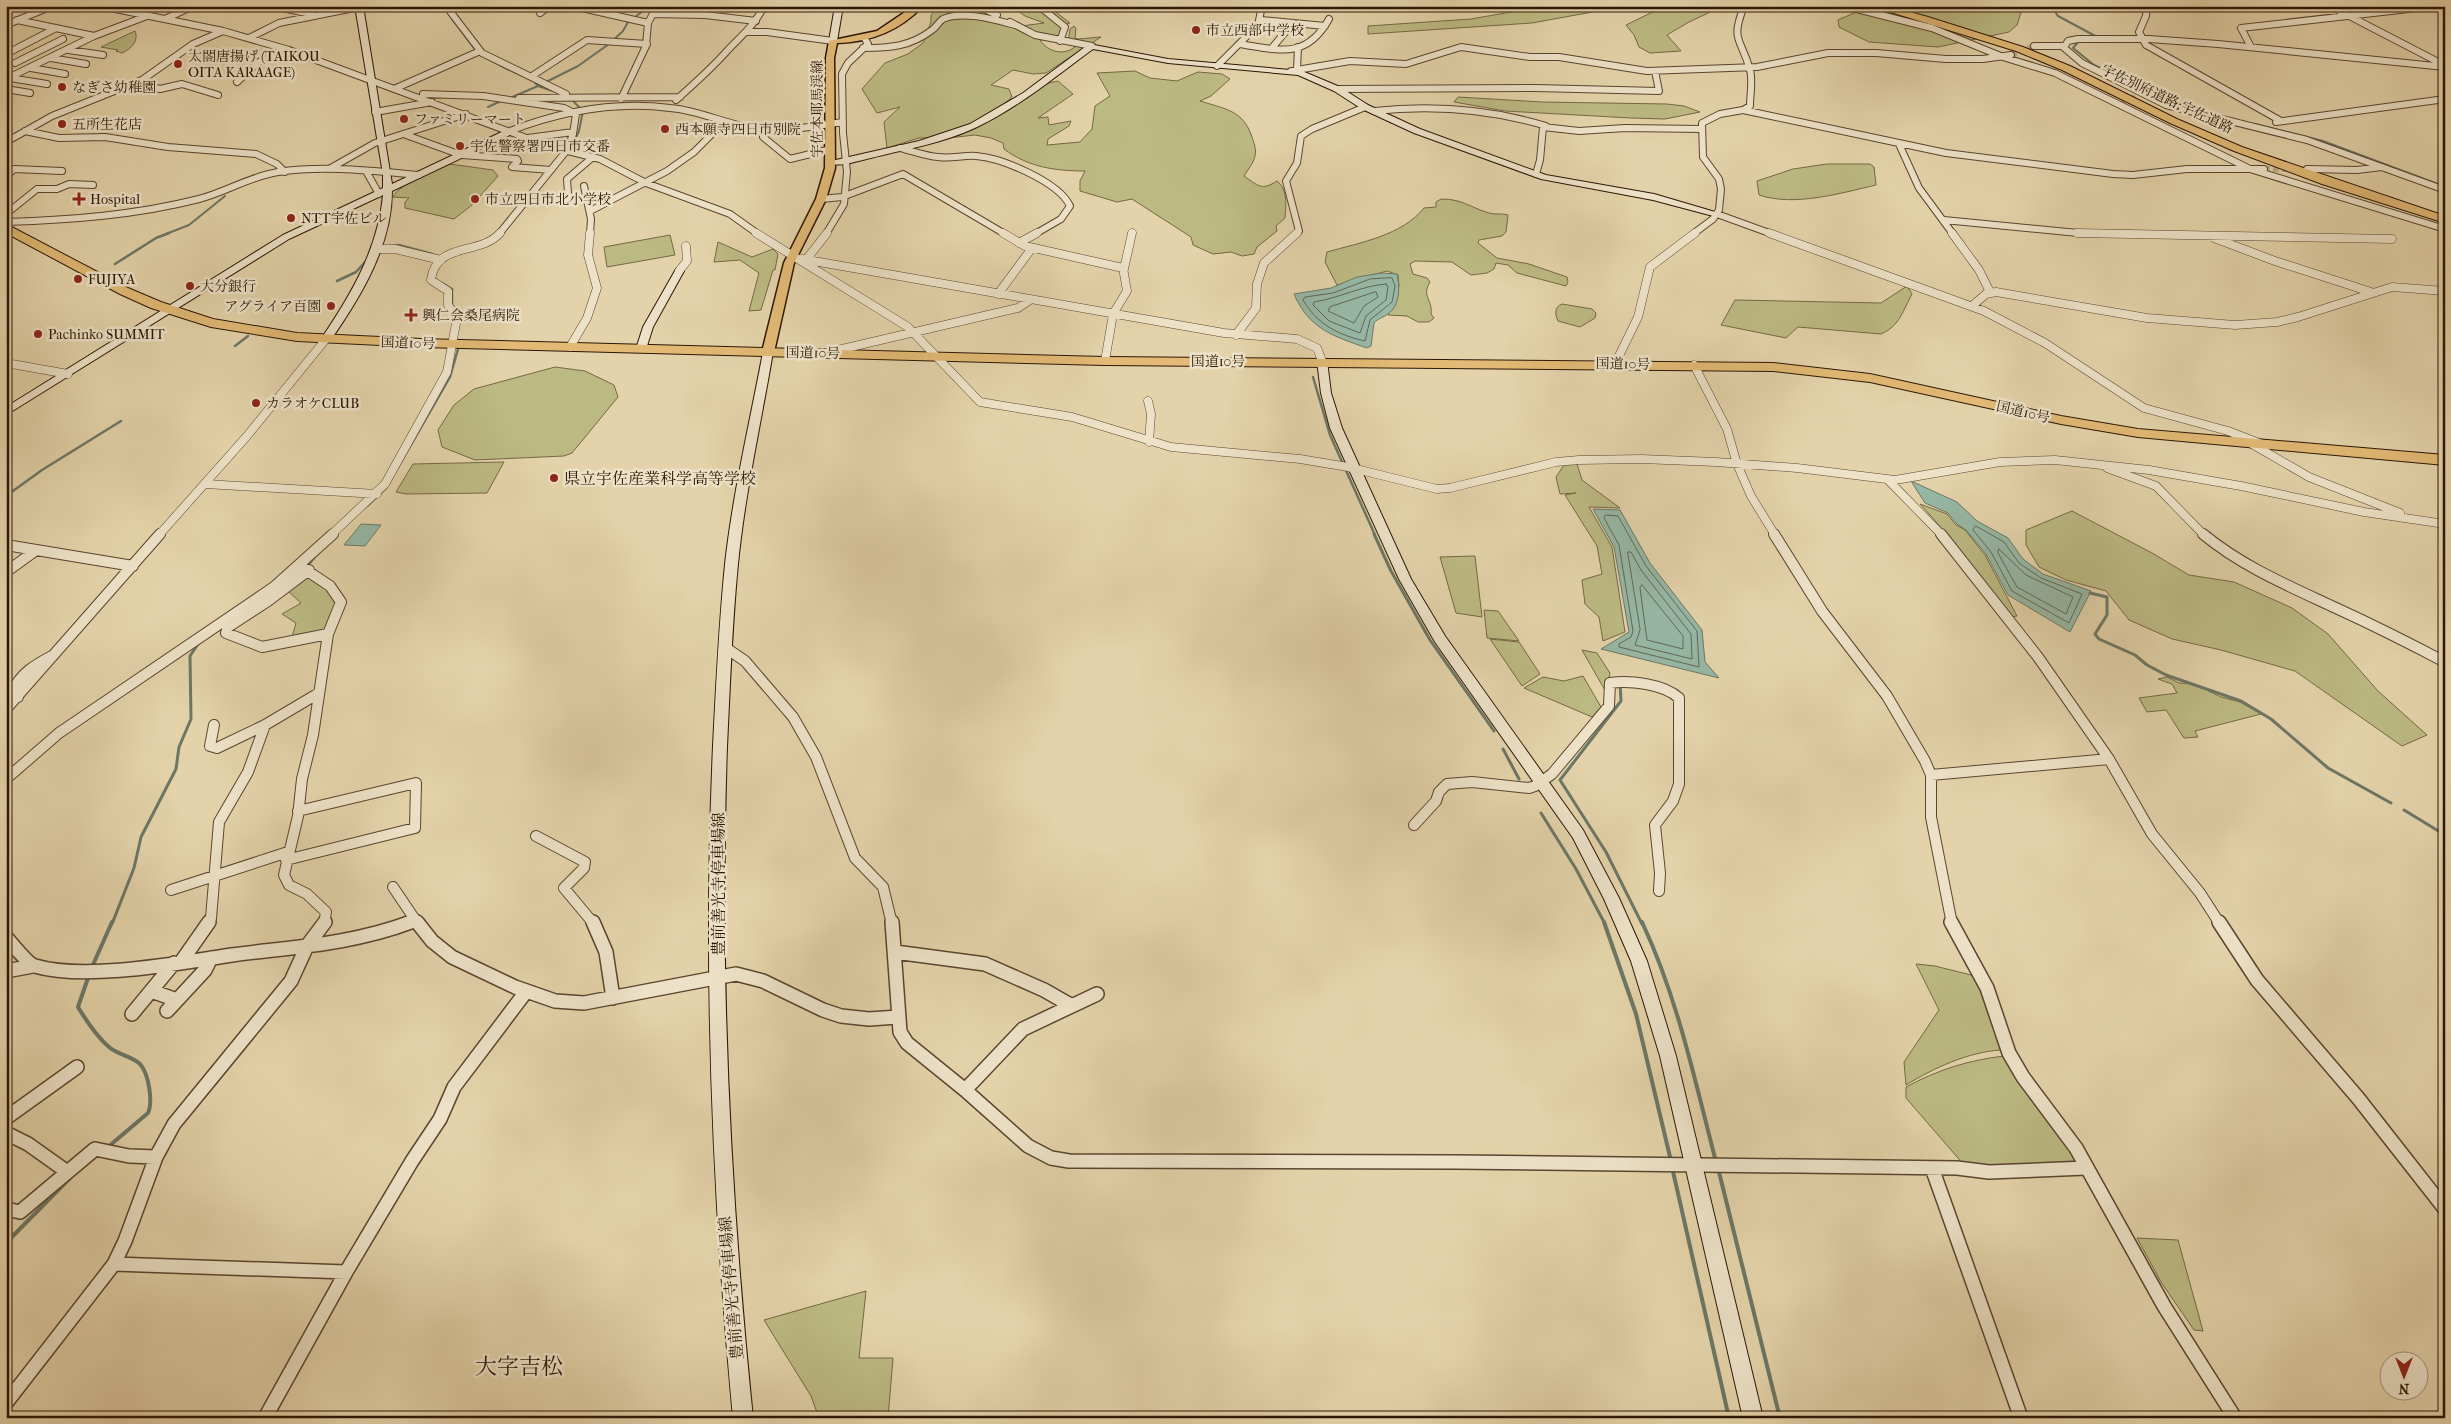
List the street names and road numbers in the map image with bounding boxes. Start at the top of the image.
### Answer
street label: 宇佐本耶馬渓線 [809,60,826,158]
street label: 宇佐別府道路;宇佐道路 [2098,61,2236,137]
street label: 国道10号 [380,334,436,352]
street label: 国道10号 [786,344,840,362]
street label: 国道10号 [1191,353,1245,370]
street label: 国道10号 [1596,355,1650,373]
street label: 国道10号 [1994,398,2052,426]
street label: 豊前善光寺停車場線 [709,812,728,956]
street label: 豊前善光寺停車場線 [715,1215,747,1361]

